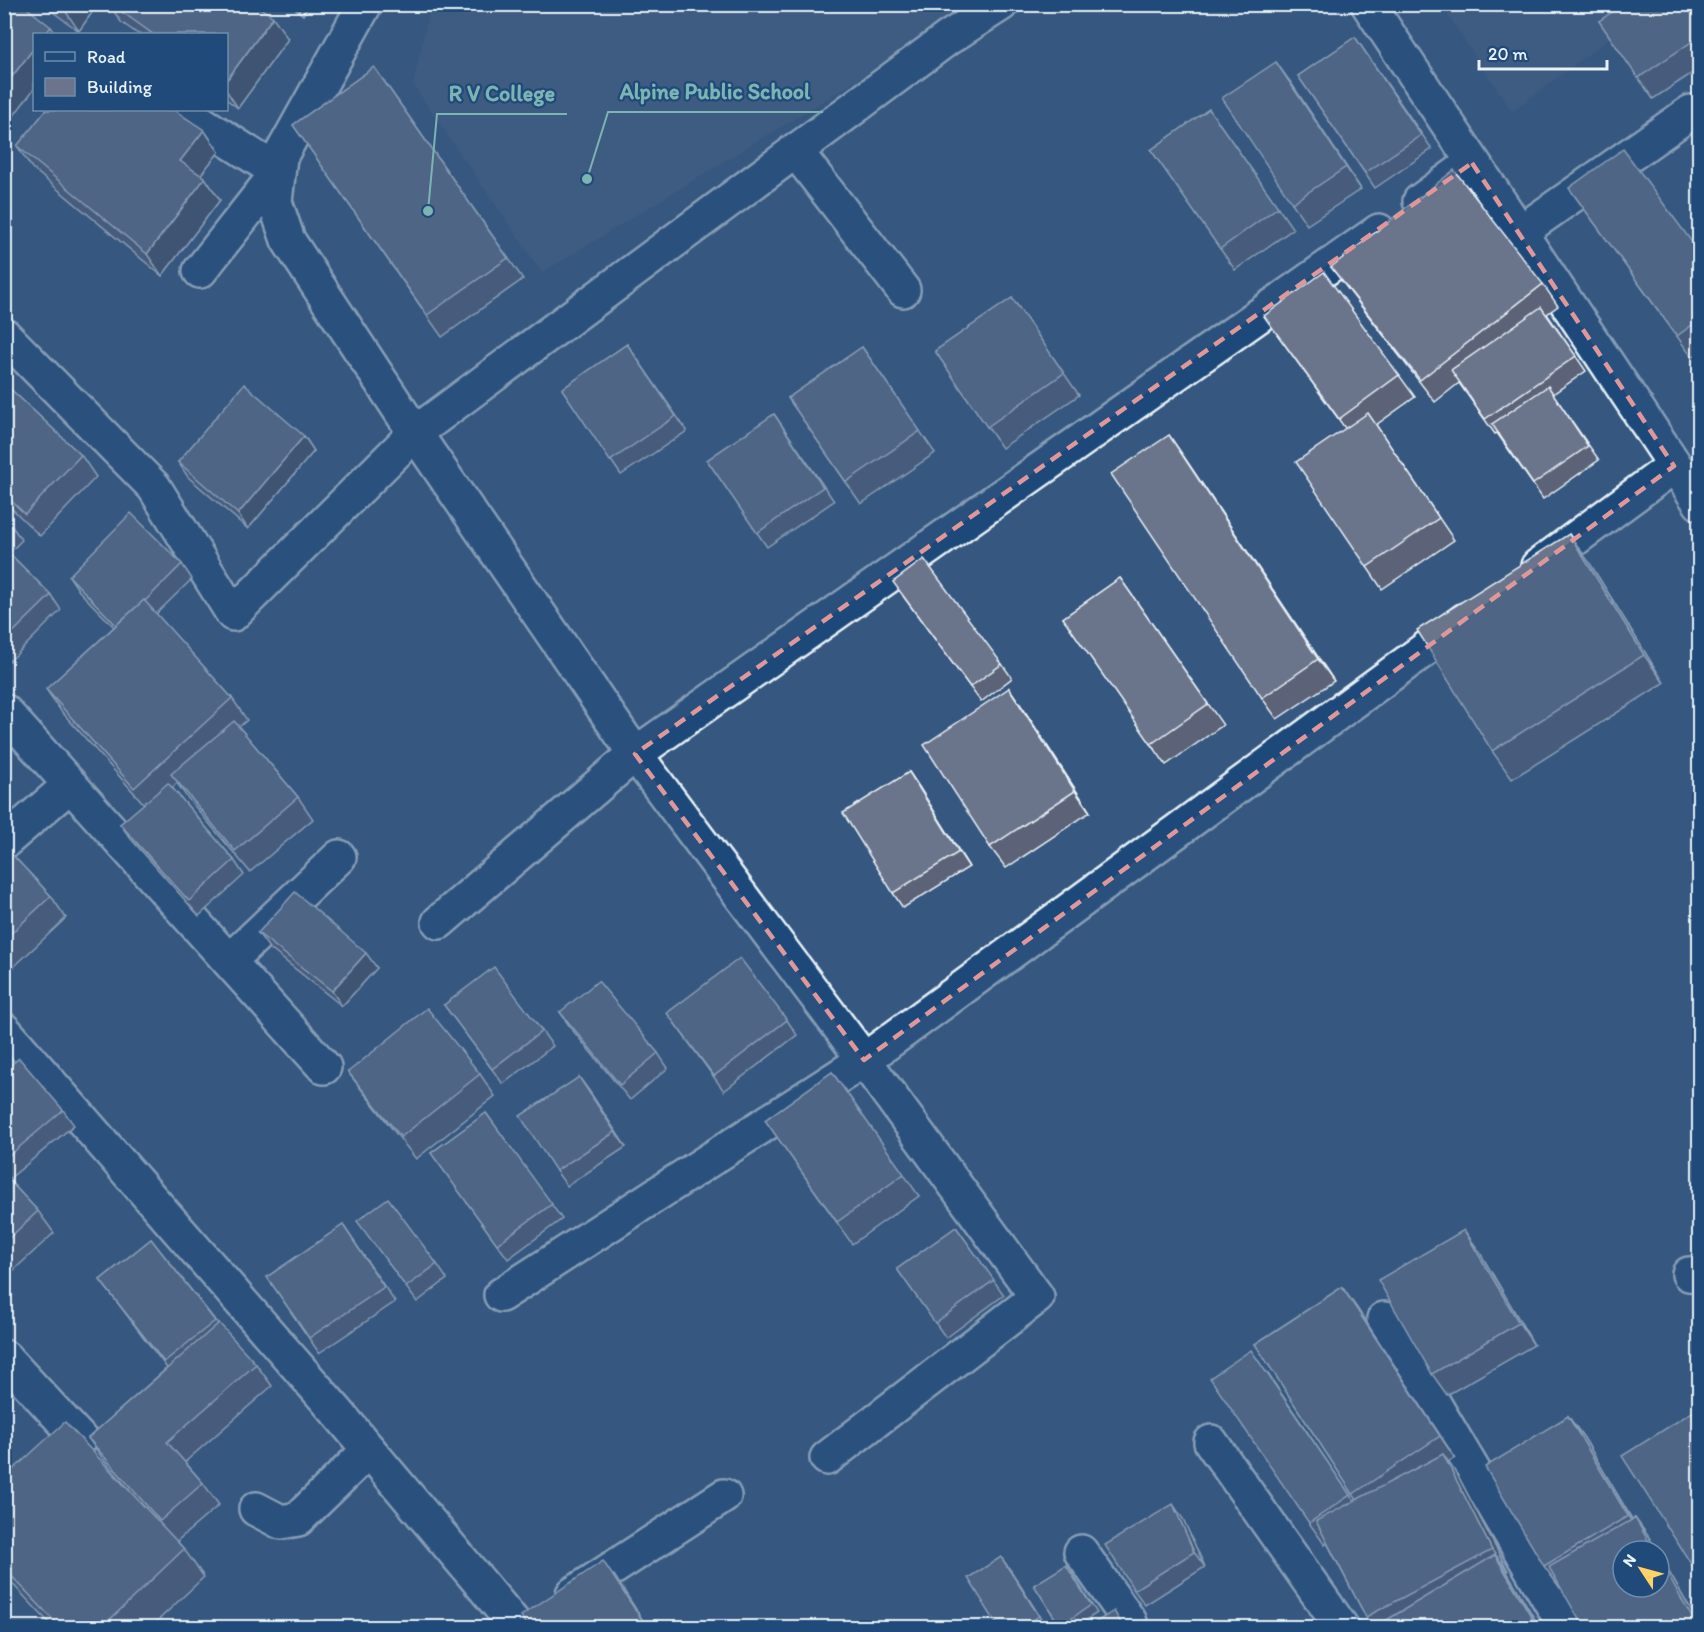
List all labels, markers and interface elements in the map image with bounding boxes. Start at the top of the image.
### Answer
legend [33,33,228,111]
scale bar [1479,33,1606,71]
text: 20 m [1488,43,1528,65]
text: Road [87,46,126,68]
callout: Alpine Public School [608,72,823,112]
callout: R V College [437,74,567,114]
text: Building [87,76,153,98]
text: Alpine Public School [619,78,811,105]
text: R V College [449,80,556,107]
north arrow [1611,1539,1671,1599]
text: N [1618,1551,1640,1570]

